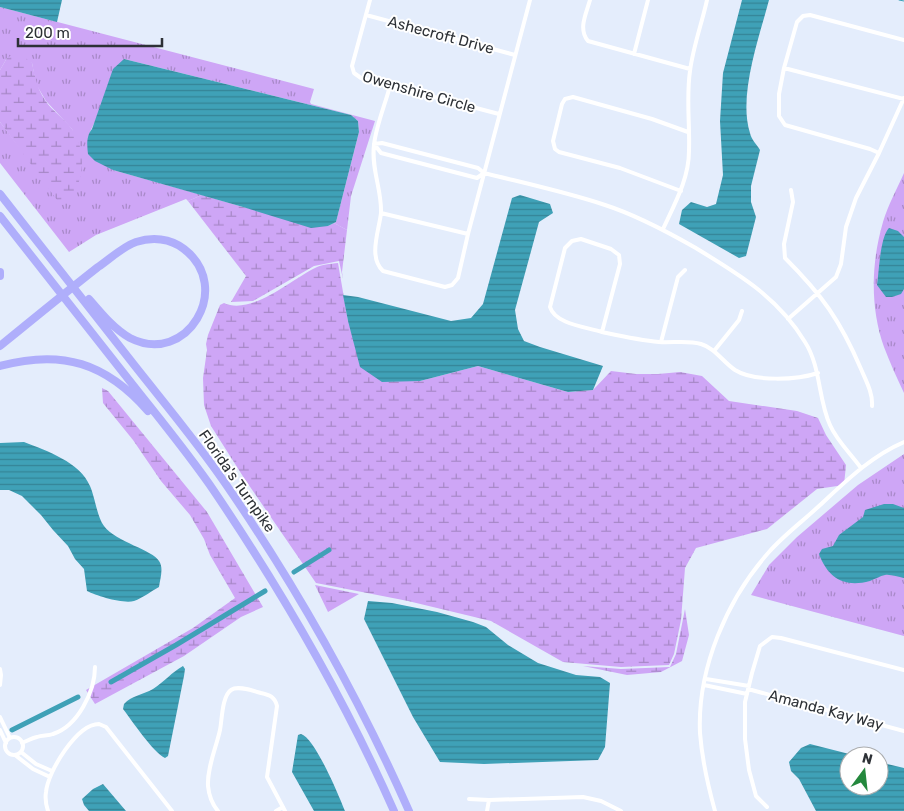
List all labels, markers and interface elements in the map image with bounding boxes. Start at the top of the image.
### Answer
street label: Ashecroft Drive [386,12,496,58]
scale bar [18,15,161,47]
text: 200 m [25,24,70,42]
street label: Owenshire Circle [360,67,478,117]
street label: Florida's Turnpike [195,426,279,536]
street label: Amanda Kay Way [767,686,885,734]
north arrow [839,746,889,796]
text: N [860,749,874,768]

